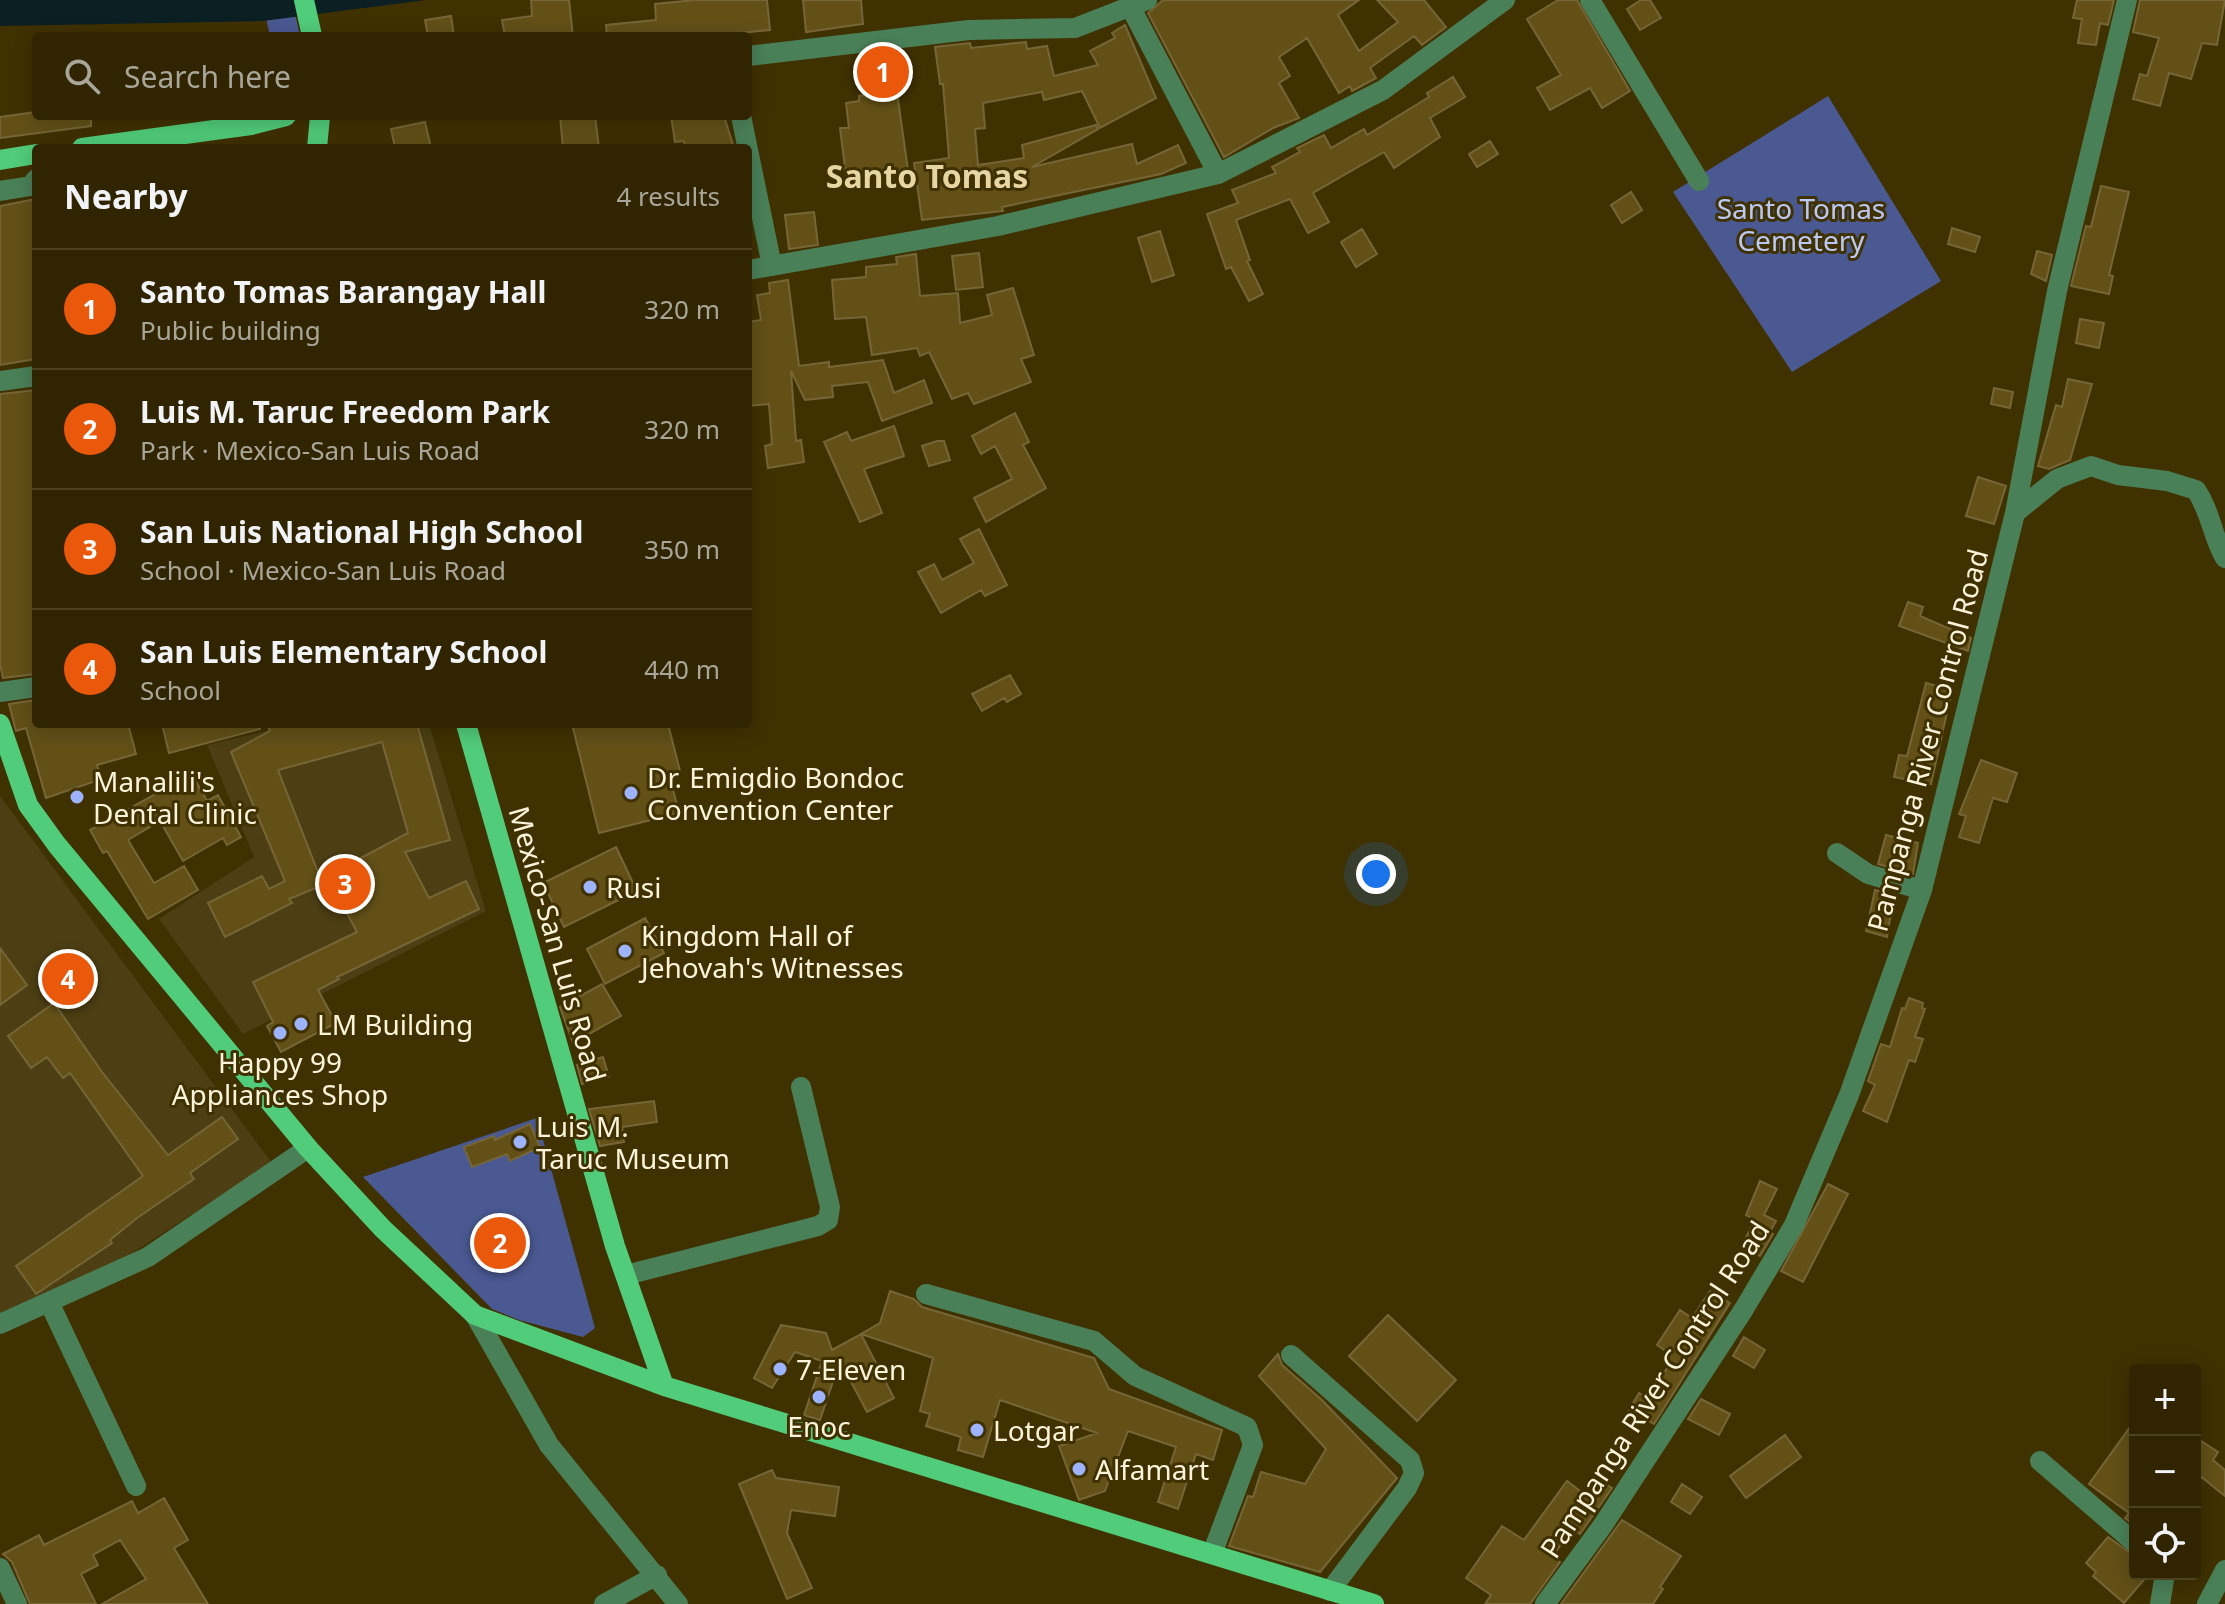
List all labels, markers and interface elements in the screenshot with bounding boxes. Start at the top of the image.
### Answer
search box [32,32,752,120]
pin: 1 [857,42,909,102]
icon: search [60,54,104,98]
text: Search here [124,56,291,97]
district label: Santo Tomas [826,154,1028,197]
text: Nearby [64,173,188,219]
text: 4 results [616,178,720,214]
park label: Santo Tomas Cemetery [1717,189,1885,259]
text: Santo Tomas Barangay Hall [140,271,546,312]
text: 1 [83,291,97,327]
text: 320 m [644,291,720,327]
text: Public building [140,312,321,348]
text: Luis M. Taruc Freedom Park [140,391,550,432]
text: 2 [83,411,97,447]
text: 320 m [644,411,720,447]
text: Park · Mexico-San Luis Road [140,432,480,468]
text: San Luis National High School [140,511,583,552]
text: 3 [83,531,97,567]
text: 350 m [644,531,720,567]
street label: Pampanga River Control Road [1858,545,1996,935]
text: School · Mexico-San Luis Road [140,552,506,588]
text: San Luis Elementary School [140,631,548,672]
text: 4 [83,651,97,687]
text: 440 m [644,651,720,687]
text: School [140,672,221,708]
place label: Dr. Emigdio Bondoc Convention Center [647,758,904,828]
place label: Manalili's Dental Clinic [93,762,257,832]
marker: Dr. Emigdio Bondoc Convention Center [622,784,640,802]
marker: Manalili's Dental Clinic [68,788,86,806]
street label: Mexico-San Luis Road [500,802,616,1086]
pin: 3 [319,854,371,914]
your location [1356,854,1396,894]
place label: Rusi [606,868,661,906]
marker: Rusi [581,878,599,896]
place label: Kingdom Hall of Jehovah's Witnesses [638,916,904,986]
marker: Kingdom Hall of Jehovah's Witnesses [616,942,634,960]
pin: 4 [42,949,94,1009]
place label: LM Building [317,1005,473,1043]
marker: LM Building [292,1015,310,1033]
marker: Happy 99 Appliances Shop [271,1024,289,1042]
place label: Happy 99 Appliances Shop [172,1043,388,1113]
place label: Luis M. Taruc Museum [536,1107,730,1177]
marker: Luis M. Taruc Museum [511,1133,529,1151]
pin: 2 [474,1213,526,1273]
street label: Pampanga River Control Road [1531,1213,1777,1565]
place label: 7-Eleven [796,1350,906,1388]
marker: 7-Eleven [771,1360,789,1378]
map controls [2129,1364,2201,1580]
button: + [2129,1364,2201,1436]
marker: Enoc [810,1388,828,1406]
place label: Enoc [787,1407,851,1445]
place label: Lotgar [993,1411,1080,1449]
marker: Lotgar [968,1421,986,1439]
button: − [2129,1436,2201,1508]
place label: Alfamart [1095,1450,1209,1488]
marker: Alfamart [1070,1460,1088,1478]
button: locate [2129,1508,2201,1580]

